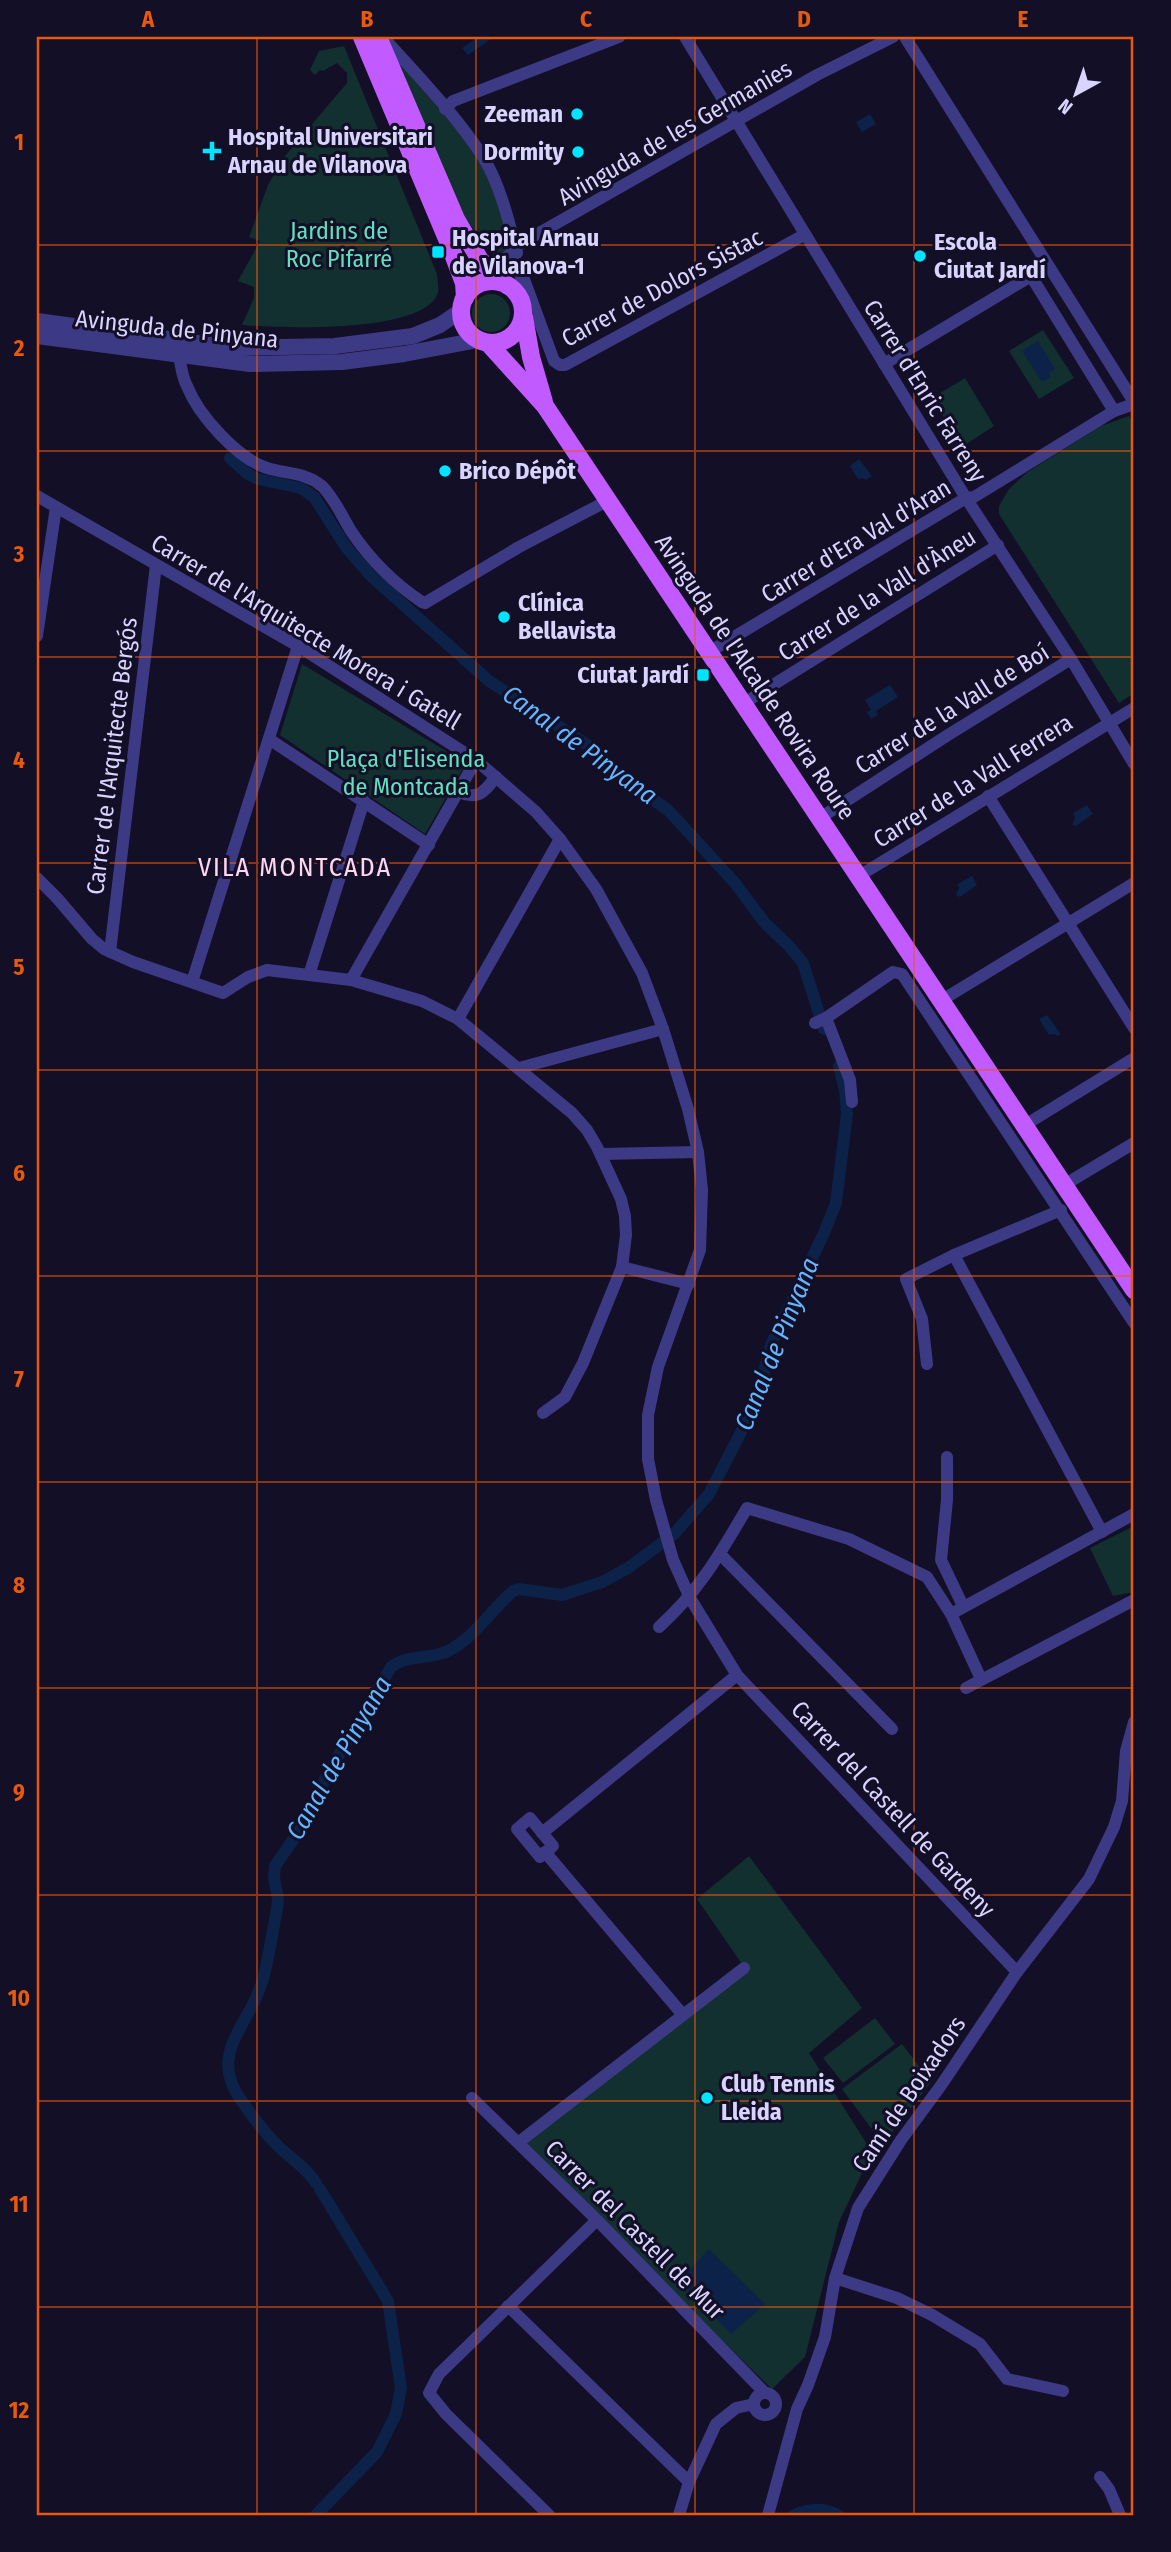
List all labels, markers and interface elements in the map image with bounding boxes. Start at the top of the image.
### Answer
text: A [141,5,155,33]
text: B [361,5,374,33]
text: C [580,5,592,33]
text: D [797,5,811,33]
text: E [1018,5,1029,33]
street label: Avinguda de les Germanies [553,55,797,211]
north arrow [1042,60,1112,130]
text: N [1054,94,1077,119]
place label: Zeeman [485,100,563,128]
marker: Zeeman [569,106,585,122]
place label: Hospital Universitari Arnau de Vilanova [227,123,433,179]
text: 1 [14,128,24,156]
place label: Dormity [484,138,565,166]
marker: Hospital Universitari Arnau de Vilanova [202,141,222,161]
marker: Dormity [570,144,586,160]
park label: Jardins de Roc Pifarré [286,217,392,273]
street label: Carrer de Dolors Sistac [557,223,767,353]
place label: Hospital Arnau de Vilanova-1 [452,224,599,280]
place label: Escola Ciutat Jardí [934,228,1046,284]
marker: Hospital Arnau de Vilanova-1 [430,244,446,260]
marker: Escola Ciutat Jardí [912,248,928,264]
street label: Carrer d'Enric Farreny [858,295,992,487]
street label: Avinguda de Pinyana [74,304,280,354]
text: 2 [13,334,25,362]
place label: Brico Dépôt [459,457,577,485]
marker: Brico Dépôt [437,463,453,479]
street label: Carrer d'Era Val d'Aran [756,473,956,609]
street label: Carrer de la Vall d'Àneu [773,522,981,667]
street label: Carrer de l'Arquitecte Morera i Gatell [146,528,466,736]
street label: Avinguda de l'Alcalde Rovira Roure [649,529,861,825]
text: 3 [13,540,25,568]
place label: Clínica Bellavista [518,589,616,645]
marker: Clínica Bellavista [496,609,512,625]
street label: Carrer de l'Arquitecte Bergós [81,616,143,896]
street label: Carrer de la Vall de Boí [850,638,1054,780]
place label: Ciutat Jardí [577,661,690,689]
marker: Ciutat Jardí [695,667,711,683]
water label: Canal de Pinyana [497,679,663,811]
street label: Carrer de la Vall Ferrera [868,708,1078,854]
park label: Plaça d'Elisenda de Montcada [327,745,485,801]
text: 4 [13,746,25,774]
district label: VILA MONTCADA [198,852,392,883]
text: 5 [13,953,25,981]
text: 6 [13,1159,25,1187]
water label: Canal de Pinyana [728,1253,826,1435]
text: 7 [14,1365,24,1393]
text: 8 [13,1571,25,1599]
water label: Canal de Pinyana [280,1671,398,1845]
street label: Carrer del Castell de Gardeny [785,1695,1001,1923]
text: 9 [13,1778,25,1806]
text: 10 [8,1984,30,2012]
street label: Camí de Boixadors [847,2011,971,2177]
place label: Club Tennis Lleida [721,2070,835,2126]
marker: Club Tennis Lleida [699,2090,715,2106]
street label: Carrer del Castell de Mur [539,2134,731,2326]
text: 11 [9,2190,29,2218]
text: 12 [9,2396,30,2424]

